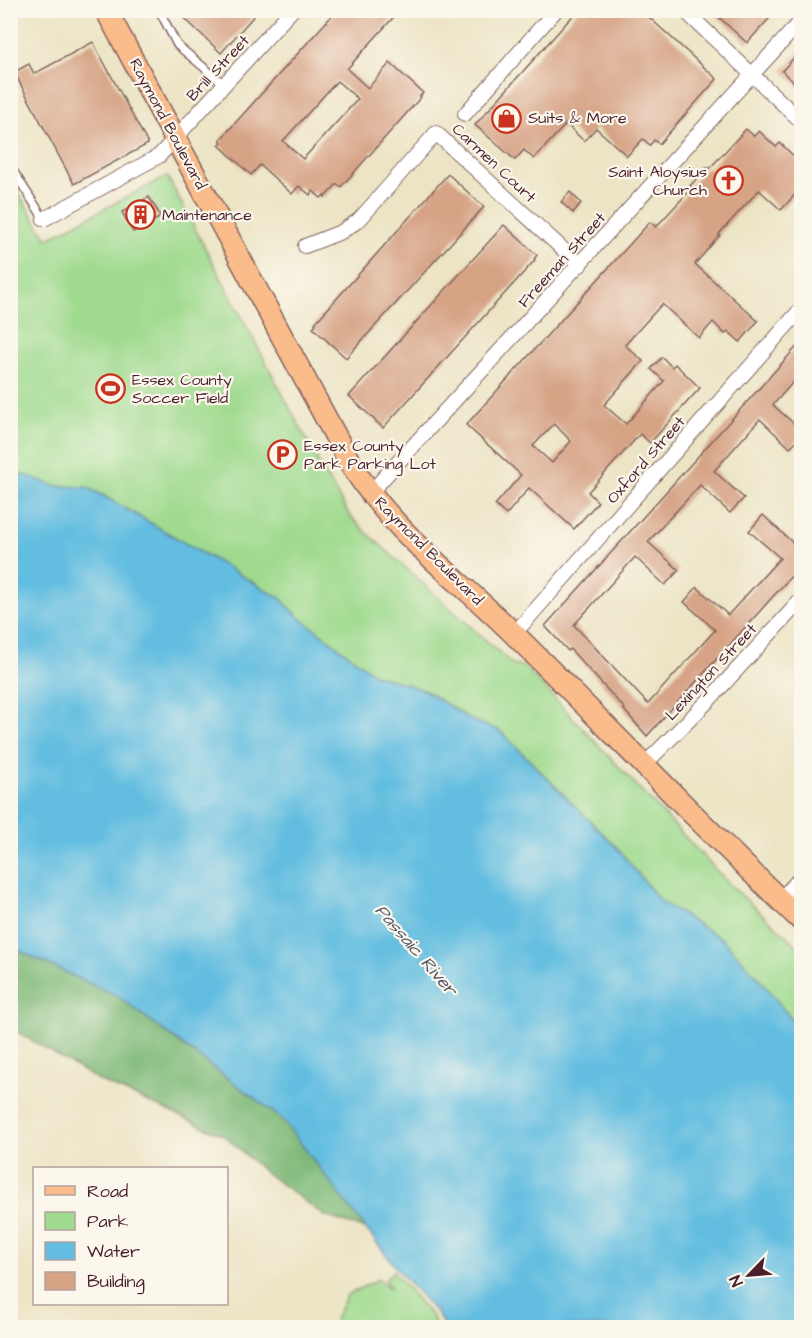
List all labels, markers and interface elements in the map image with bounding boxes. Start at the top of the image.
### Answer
street label: Brill Street [182,30,255,106]
street label: Raymond Boulevard [123,55,212,194]
shop icon: Suits & More [491,102,523,134]
place label: Suits & More [528,107,627,129]
street label: Carmen Court [447,118,541,208]
place label: Saint Aloysius Church [608,161,707,201]
church icon: Saint Aloysius Church [712,165,744,197]
building icon: Maintenance [125,199,157,231]
place label: Maintenance [162,204,252,226]
street label: Freeman Street [513,207,611,313]
place label: Essex County Soccer Field [132,369,232,409]
sports icon: Essex County Soccer Field [95,373,127,405]
street label: Oxford Street [602,411,691,509]
place label: Essex County Park Parking Lot [304,435,437,476]
parking icon: Essex County Park Parking Lot [267,439,299,471]
street label: Raymond Boulevard [369,492,488,611]
street label: Lexington Street [660,618,763,726]
water label: Passaic River [369,899,464,1003]
legend [33,1167,228,1305]
text: Road [87,1179,128,1204]
text: Park [87,1209,129,1234]
text: Water [87,1239,140,1264]
north arrow [719,1245,779,1305]
text: Building [87,1269,145,1295]
text: N [724,1272,748,1290]

